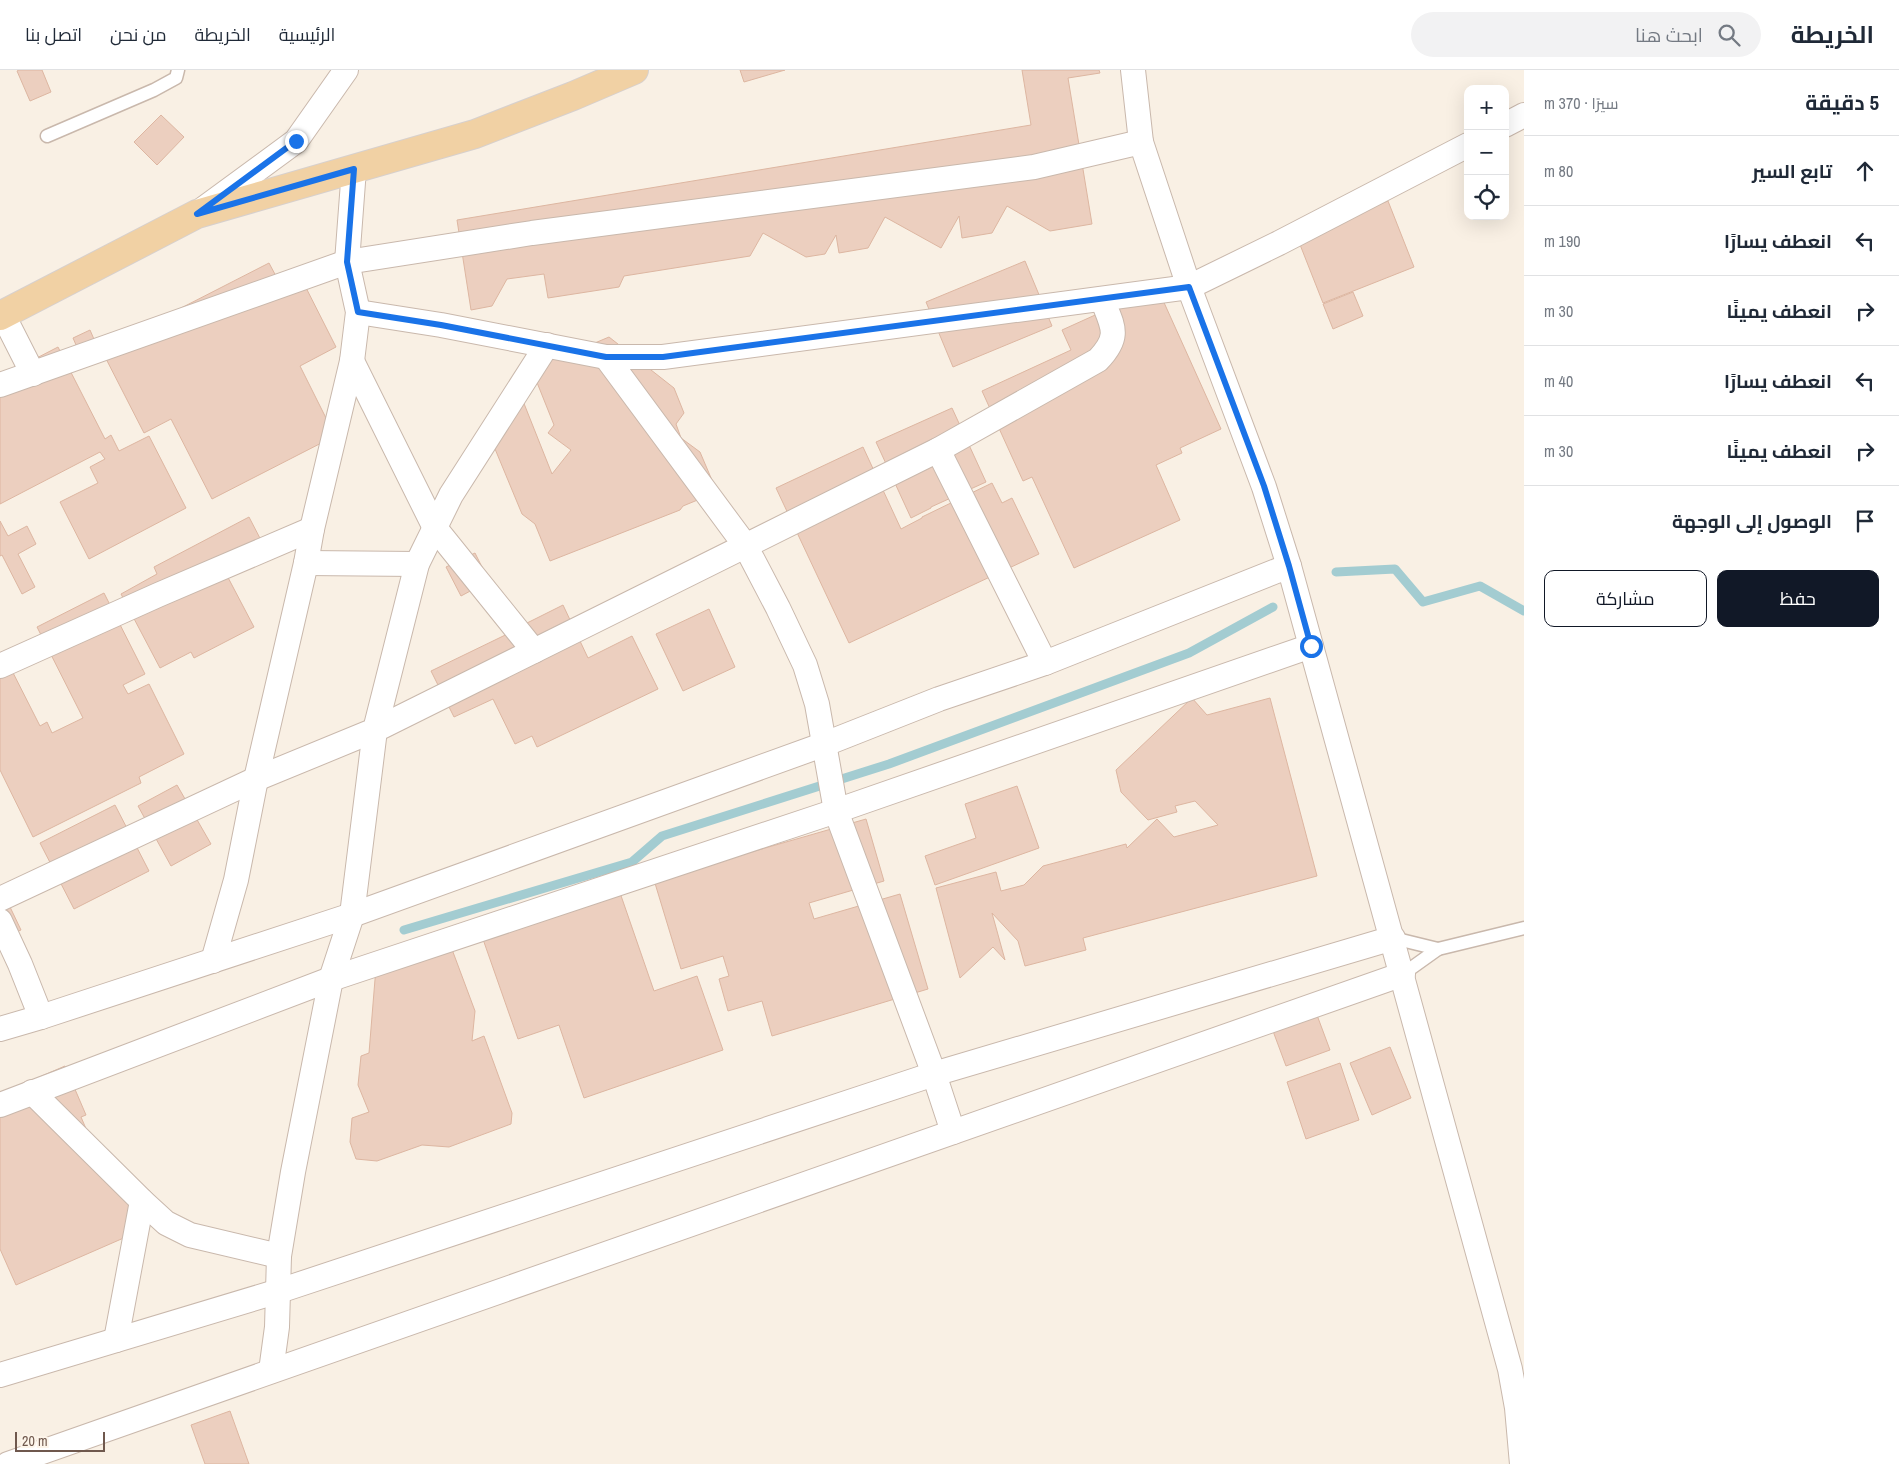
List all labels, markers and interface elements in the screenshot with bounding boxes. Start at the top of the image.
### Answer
search box [1411,12,1761,57]
text: الخريطة [1791,18,1874,50]
icon: search [1715,21,1743,49]
text: اتصل بنا [25,22,82,47]
text: من نحن [110,22,167,47]
text: الخريطة [195,22,251,47]
text: الرئيسية [279,22,335,47]
text: ابحث هنا [1635,22,1703,48]
map controls [1464,85,1509,220]
button: + [1464,85,1509,130]
text: 5 دقيقة [1805,88,1879,117]
text: سيرًا · 370 m [1544,92,1618,114]
route end [285,130,308,153]
button: − [1464,130,1509,175]
icon: ahead [1851,157,1879,185]
text: تابع السير [1752,158,1832,184]
text: 80 m [1544,160,1573,182]
button: locate [1464,175,1509,220]
icon: left [1851,227,1879,255]
text: انعطف يسارًا [1724,228,1832,254]
text: 190 m [1544,230,1580,252]
icon: right [1851,297,1879,325]
text: انعطف يمينًا [1726,298,1832,324]
text: 30 m [1544,300,1573,322]
icon: left [1851,367,1879,395]
text: انعطف يسارًا [1724,368,1832,394]
text: 40 m [1544,370,1573,392]
icon: right [1851,437,1879,465]
text: انعطف يمينًا [1726,438,1832,464]
text: 30 m [1544,440,1573,462]
icon: arrive [1851,507,1879,535]
text: الوصول إلى الوجهة [1672,508,1832,534]
button: مشاركة [1544,570,1707,627]
button: حفظ [1717,570,1879,627]
route start [1300,635,1323,658]
scale bar [15,1429,105,1452]
text: 20 m [22,1432,48,1450]

